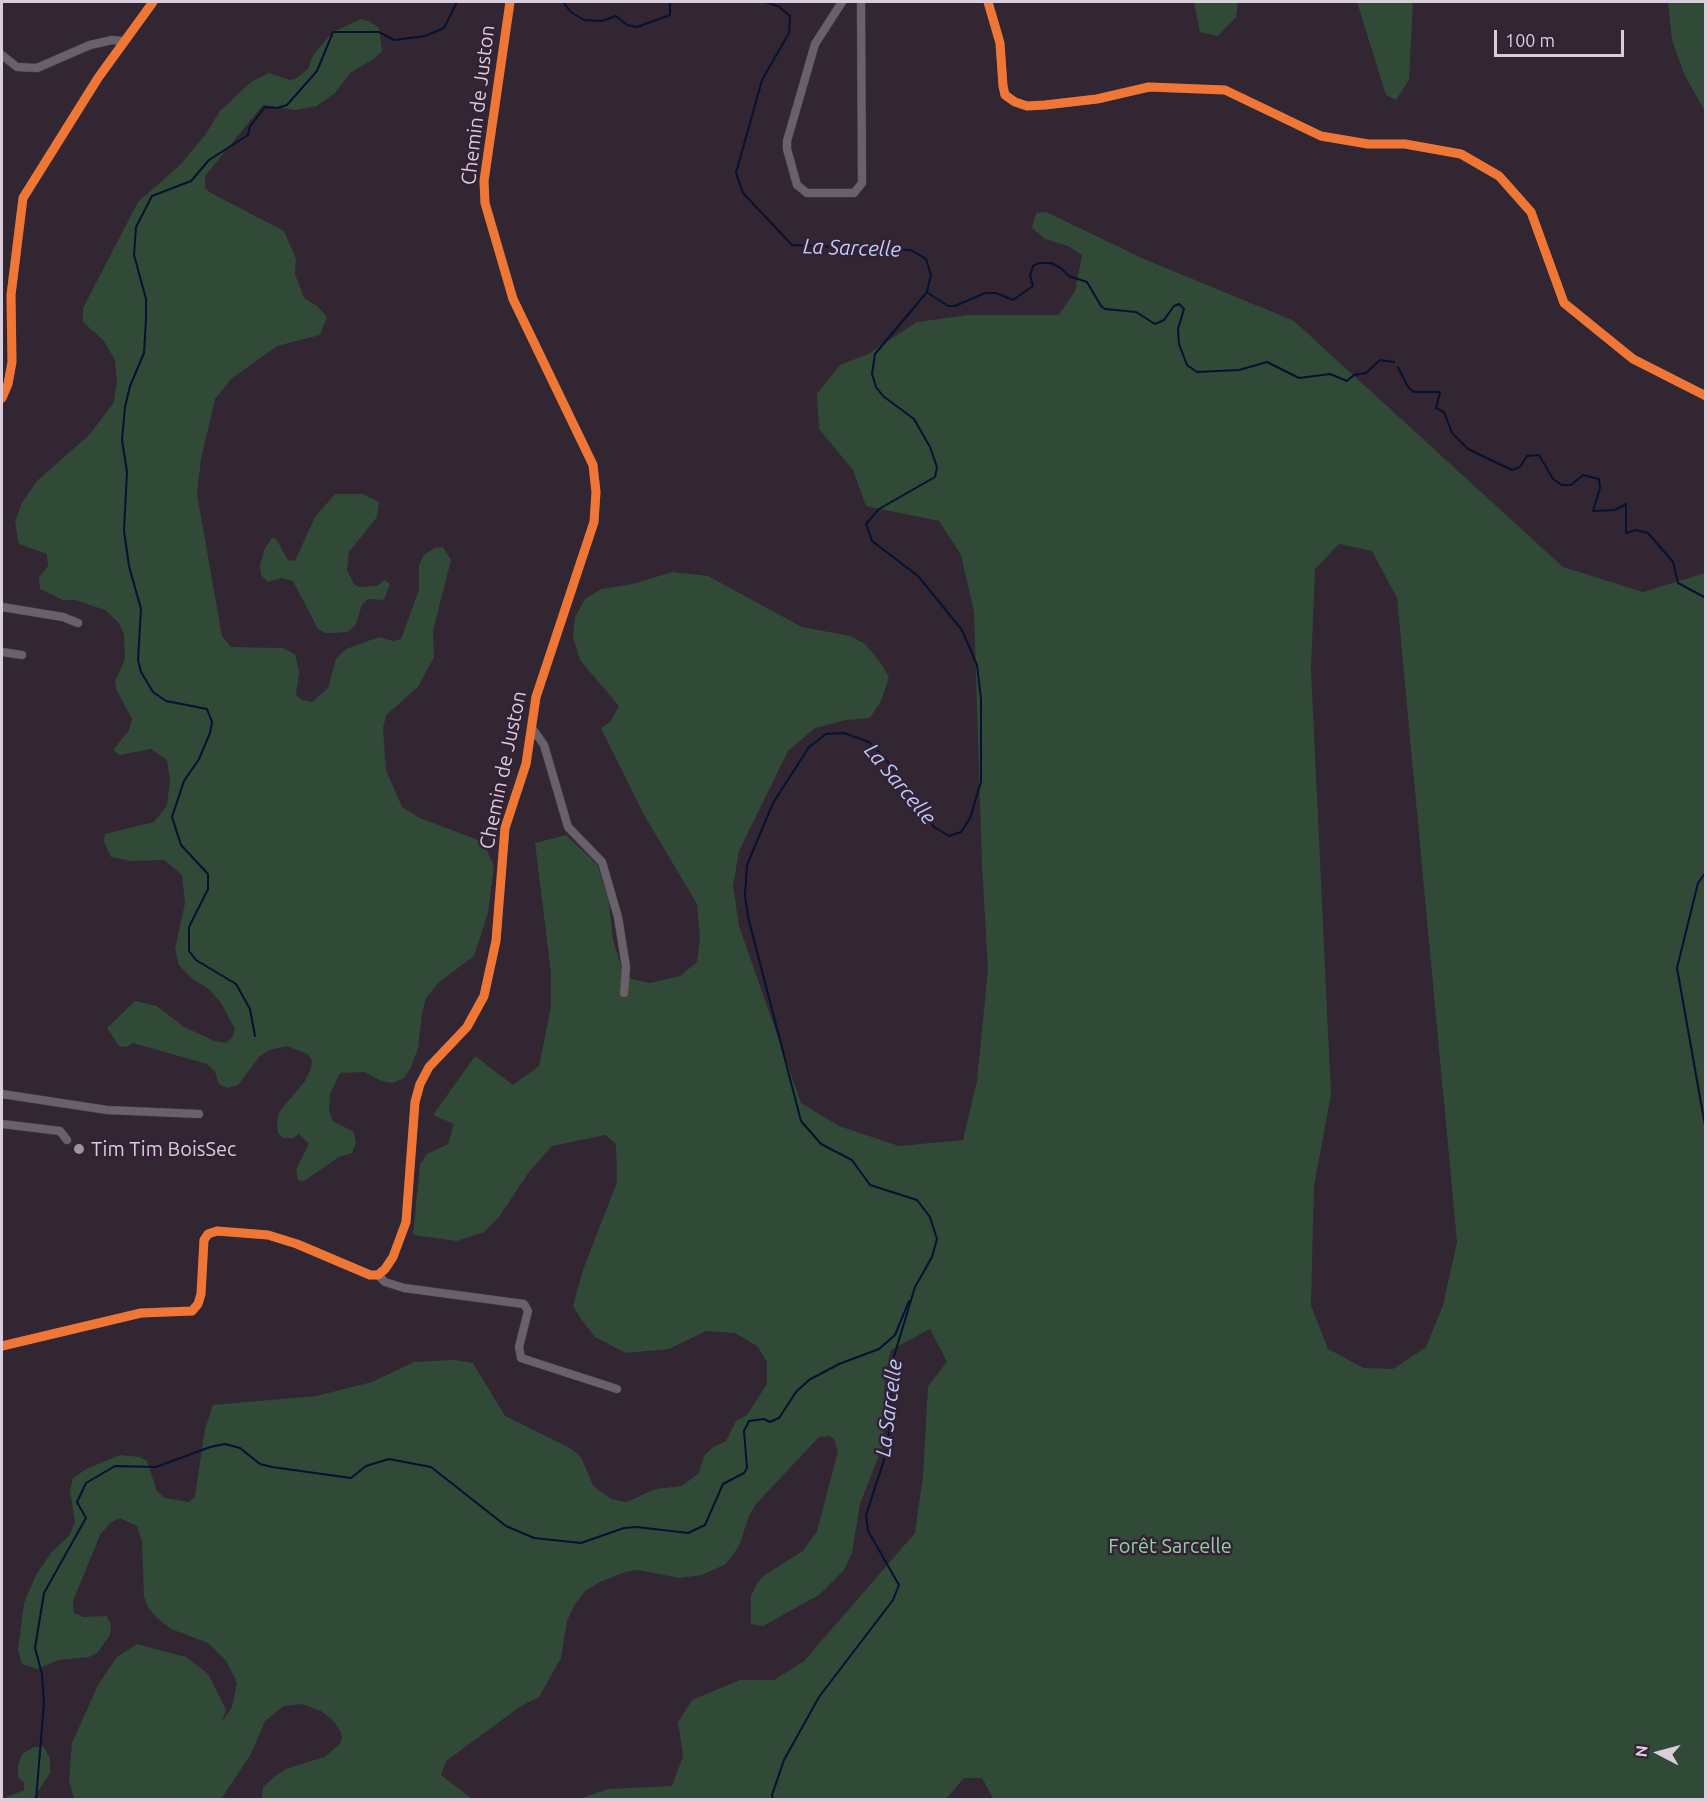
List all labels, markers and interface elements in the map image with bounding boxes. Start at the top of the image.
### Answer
scale bar [1497,18,1628,56]
street label: Chemin de Juston [456,24,500,186]
text: 100 m [1505,30,1555,50]
water label: La Sarcelle [803,234,901,262]
street label: Chemin de Juston [475,689,531,851]
water label: La Sarcelle [859,738,941,830]
place label: Tim Tim BoisSec [91,1137,236,1161]
marker: Tim Tim BoisSec [72,1142,86,1156]
water label: La Sarcelle [871,1358,907,1458]
park label: Forêt Sarcelle [1108,1534,1232,1558]
north arrow [1629,1723,1689,1783]
text: N [1632,1744,1651,1758]

